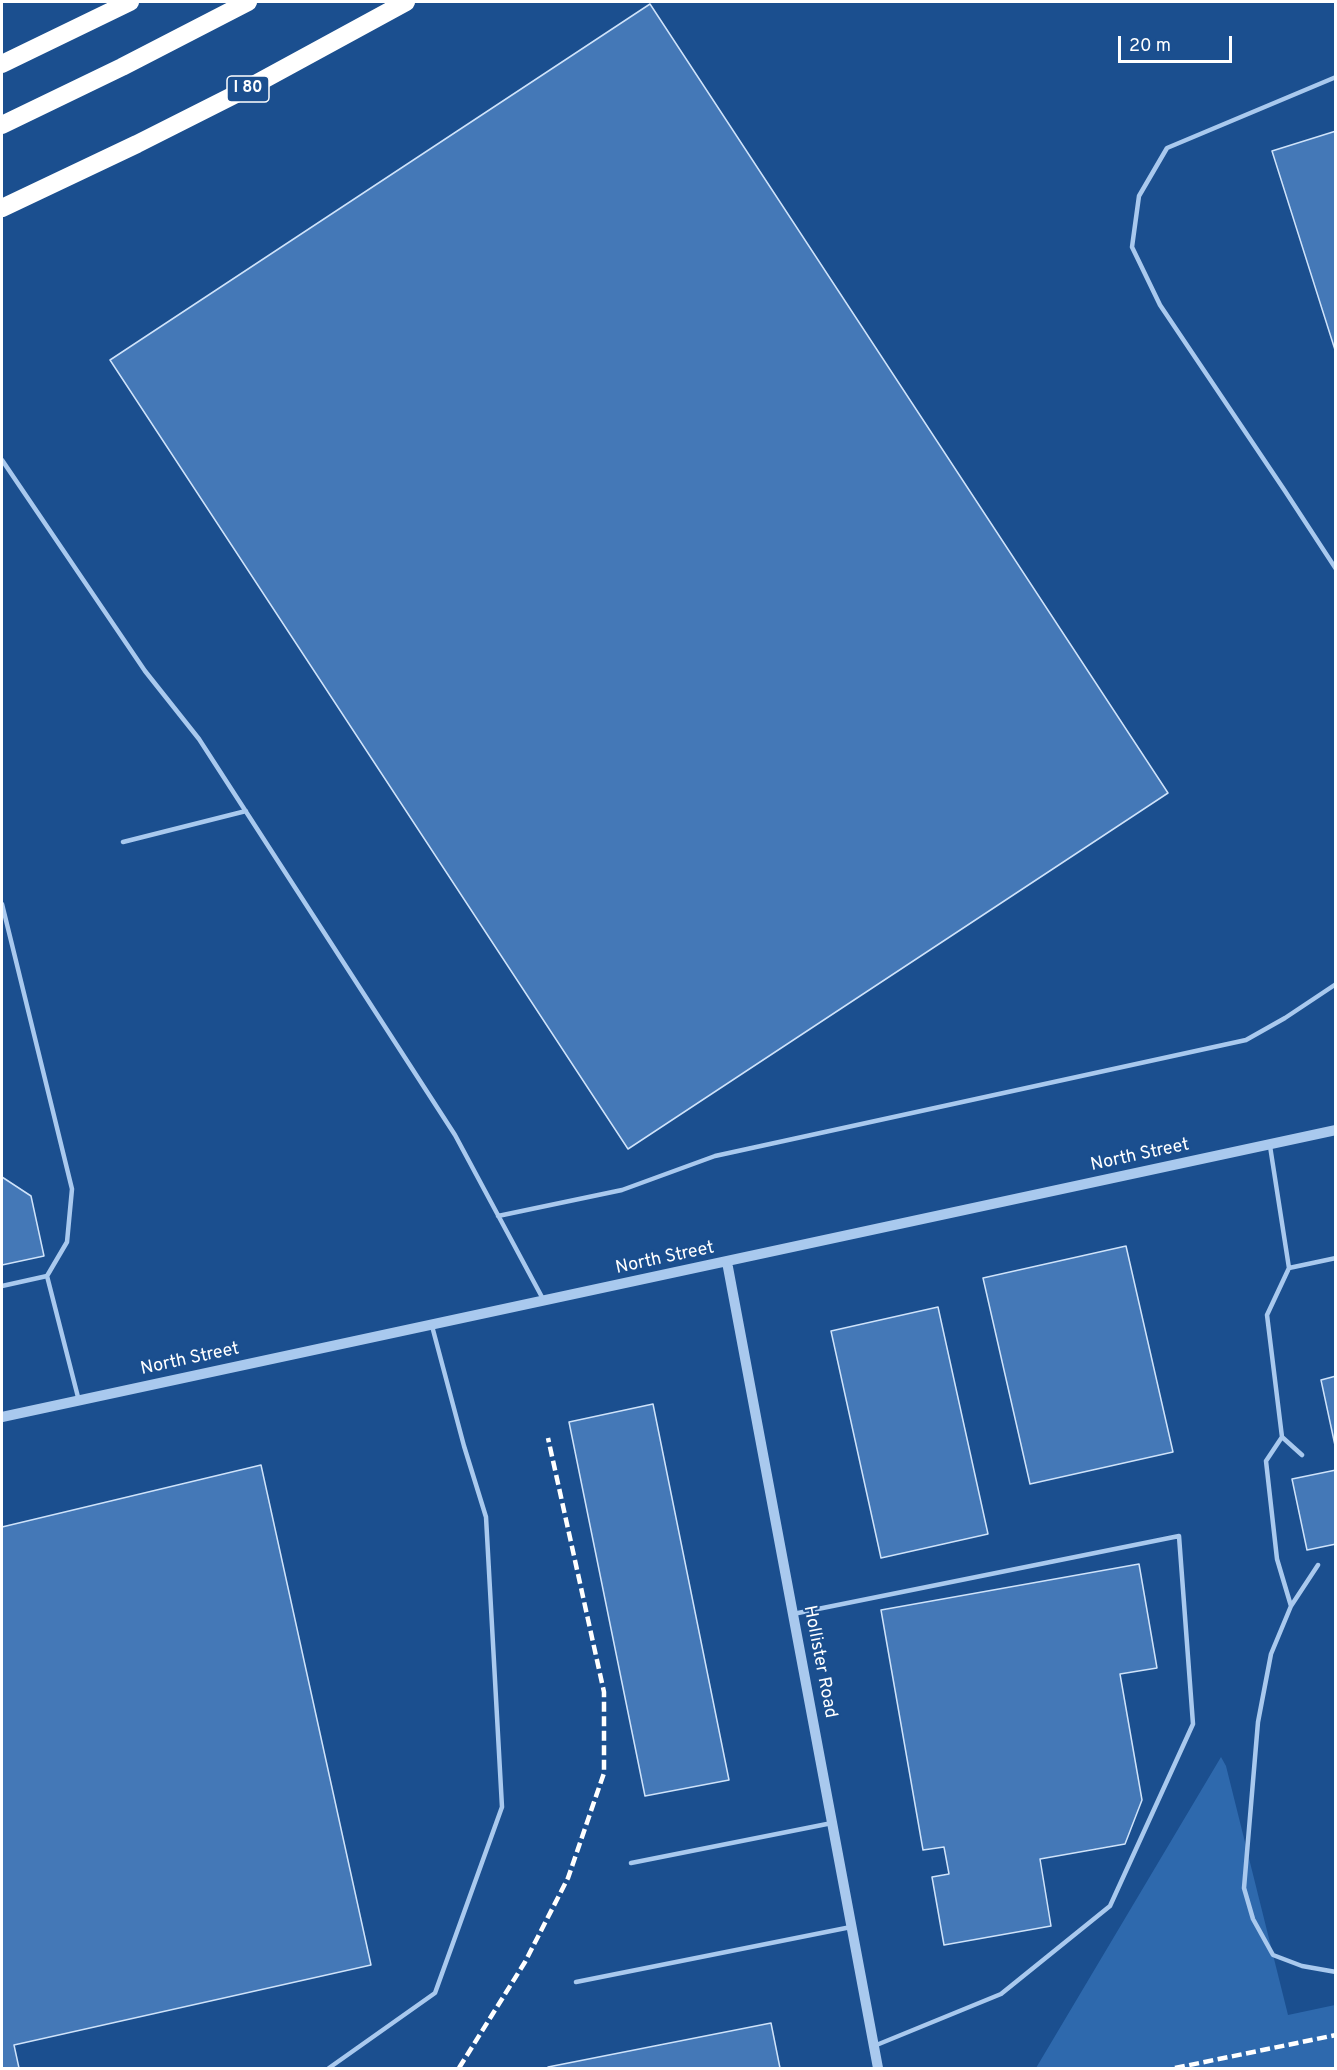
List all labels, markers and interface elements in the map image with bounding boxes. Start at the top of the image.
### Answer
scale bar [1121,24,1235,62]
text: 20 m [1129,35,1171,58]
road number: I 80 [227,76,269,102]
street label: North Street [1089,1135,1191,1177]
street label: North Street [614,1238,716,1280]
street label: North Street [139,1339,241,1381]
street label: Hollister Road [797,1604,841,1720]

